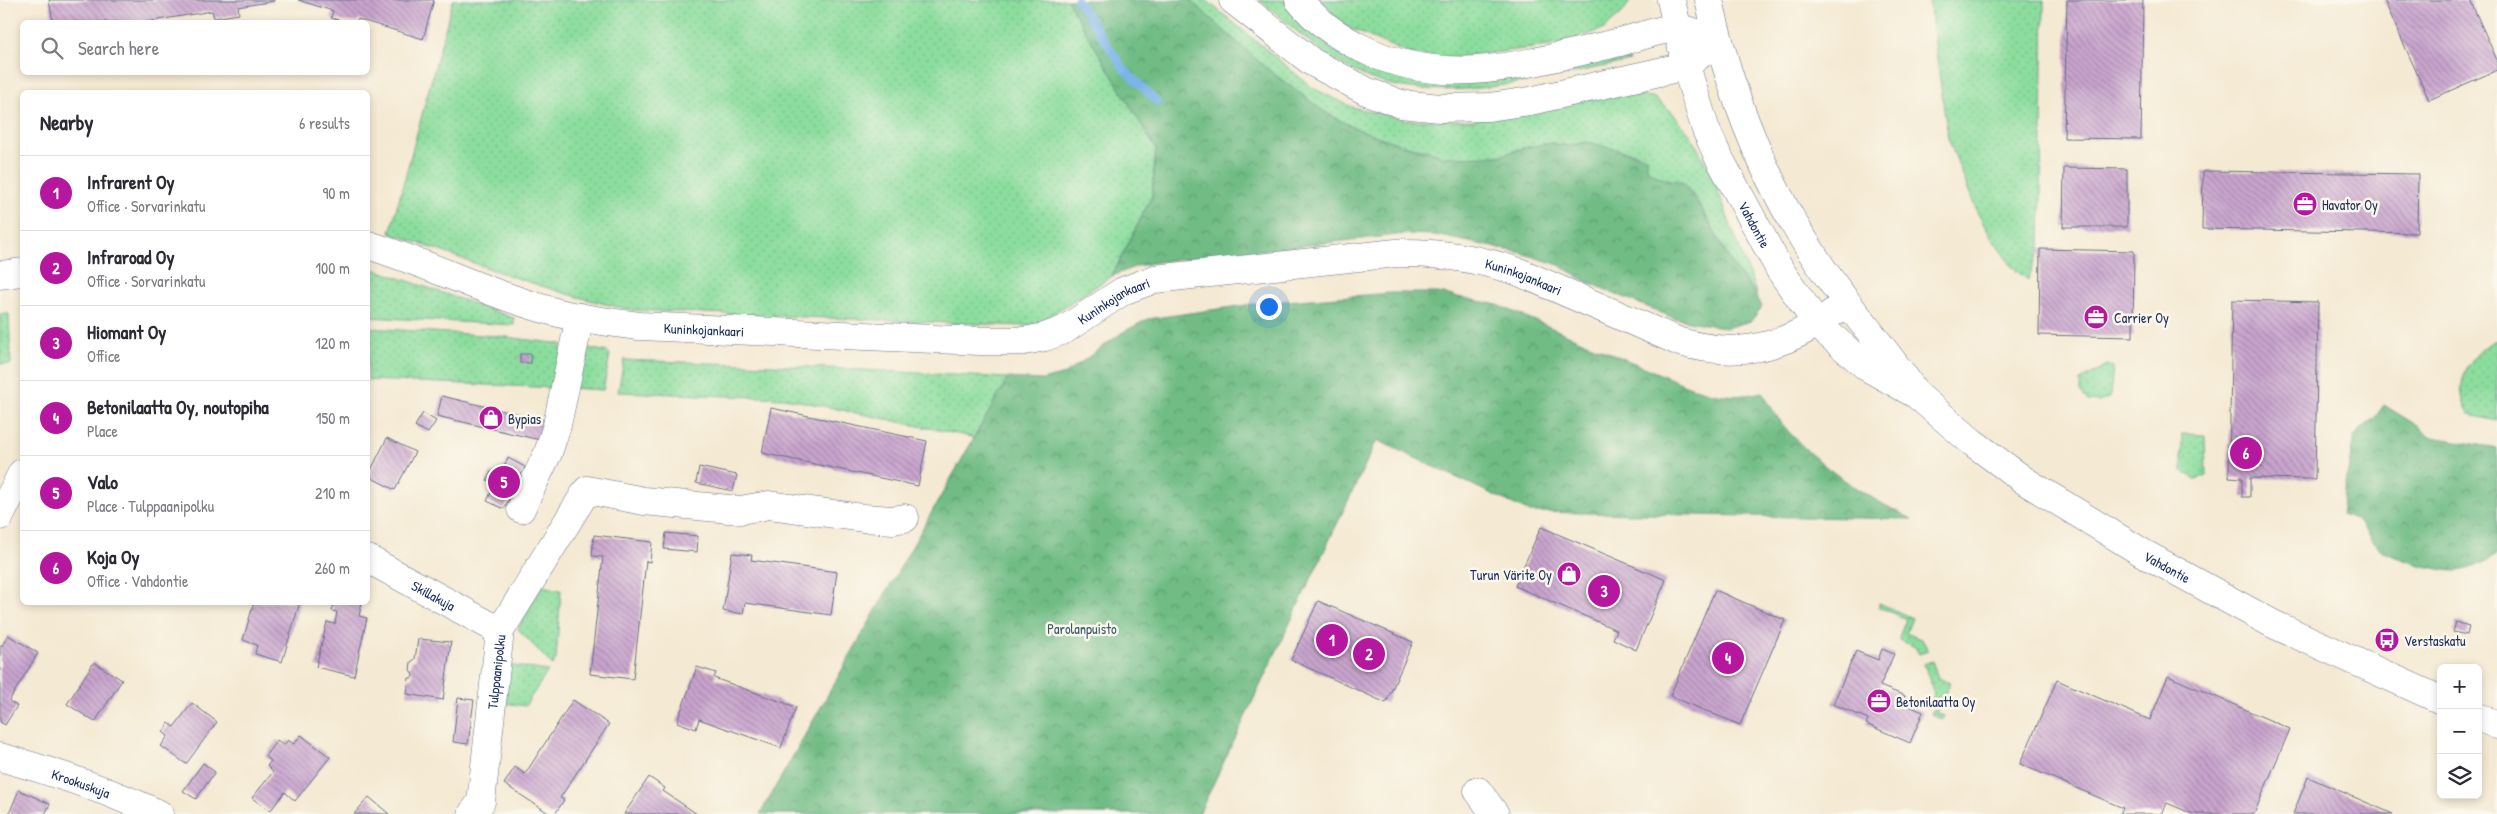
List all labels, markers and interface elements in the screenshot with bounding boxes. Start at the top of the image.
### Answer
search box [20,20,370,75]
icon: search [38,34,66,62]
text: Search here [78,35,159,61]
text: Nearby [40,108,93,137]
text: 6 results [299,112,350,134]
text: Infrarent Oy [87,169,175,195]
text: 1 [53,182,59,204]
text: 90 m [322,182,350,204]
office icon: Havator Oy [2292,191,2318,217]
text: Office · Sorvarinkatu [87,195,205,217]
place label: Havator Oy [2322,195,2378,215]
street label: Vahdontie [1735,198,1776,251]
text: Infraroad Oy [87,244,174,270]
street label: Kuninkojankaari [1483,253,1565,299]
text: 2 [52,257,60,279]
text: 100 m [315,257,350,279]
text: Office · Sorvarinkatu [87,270,205,292]
street label: Kuninkojankaari [1074,272,1152,328]
your location [1256,294,1282,320]
office icon: Carrier Oy [2083,304,2109,330]
place label: Carrier Oy [2114,308,2169,328]
street label: Kuninkojankaari [663,318,745,340]
text: Hiomant Oy [87,319,166,345]
text: 3 [52,332,60,354]
text: 120 m [315,332,350,354]
text: Office [87,345,120,367]
text: Betonilaatta Oy, noutopiha [87,394,269,420]
shop icon: Bypias [478,405,504,431]
text: 4 [53,407,59,429]
text: 150 m [316,407,350,429]
place label: Bypias [508,409,541,429]
text: Place [87,420,118,442]
pin: 6 [2230,434,2262,472]
pin: 5 [488,463,520,501]
text: Valo [87,469,118,495]
text: 5 [53,482,59,504]
text: 210 m [315,482,350,504]
text: Place · Tulppaanipolku [87,495,214,517]
text: Koja Oy [87,544,139,570]
street label: Vahdontie [2141,546,2194,587]
text: 6 [53,557,59,579]
text: 260 m [314,557,350,579]
shop icon: Turun Värite Oy [1556,561,1582,587]
place label: Turun Värite Oy [1470,565,1552,585]
text: Office · Vahdontie [87,570,188,592]
pin: 3 [1588,572,1620,610]
street label: Skillakuja [409,575,460,615]
park label: Parolanpuisto [1047,619,1117,639]
pin: 1 [1316,621,1348,659]
bus stop icon: Verstaskatu [2374,627,2400,653]
place label: Verstaskatu [2404,631,2466,650]
street label: Tulppaanipolku [482,633,509,710]
pin: 2 [1353,635,1385,673]
pin: 4 [1712,639,1744,677]
map controls [2437,664,2482,799]
button: + [2437,664,2482,709]
office icon: Betonilaatta Oy [1866,688,1892,714]
place label: Betonilaatta Oy [1896,692,1975,712]
button: − [2437,709,2482,754]
button: layers [2437,754,2482,799]
street label: Krookuskuja [49,763,114,802]

